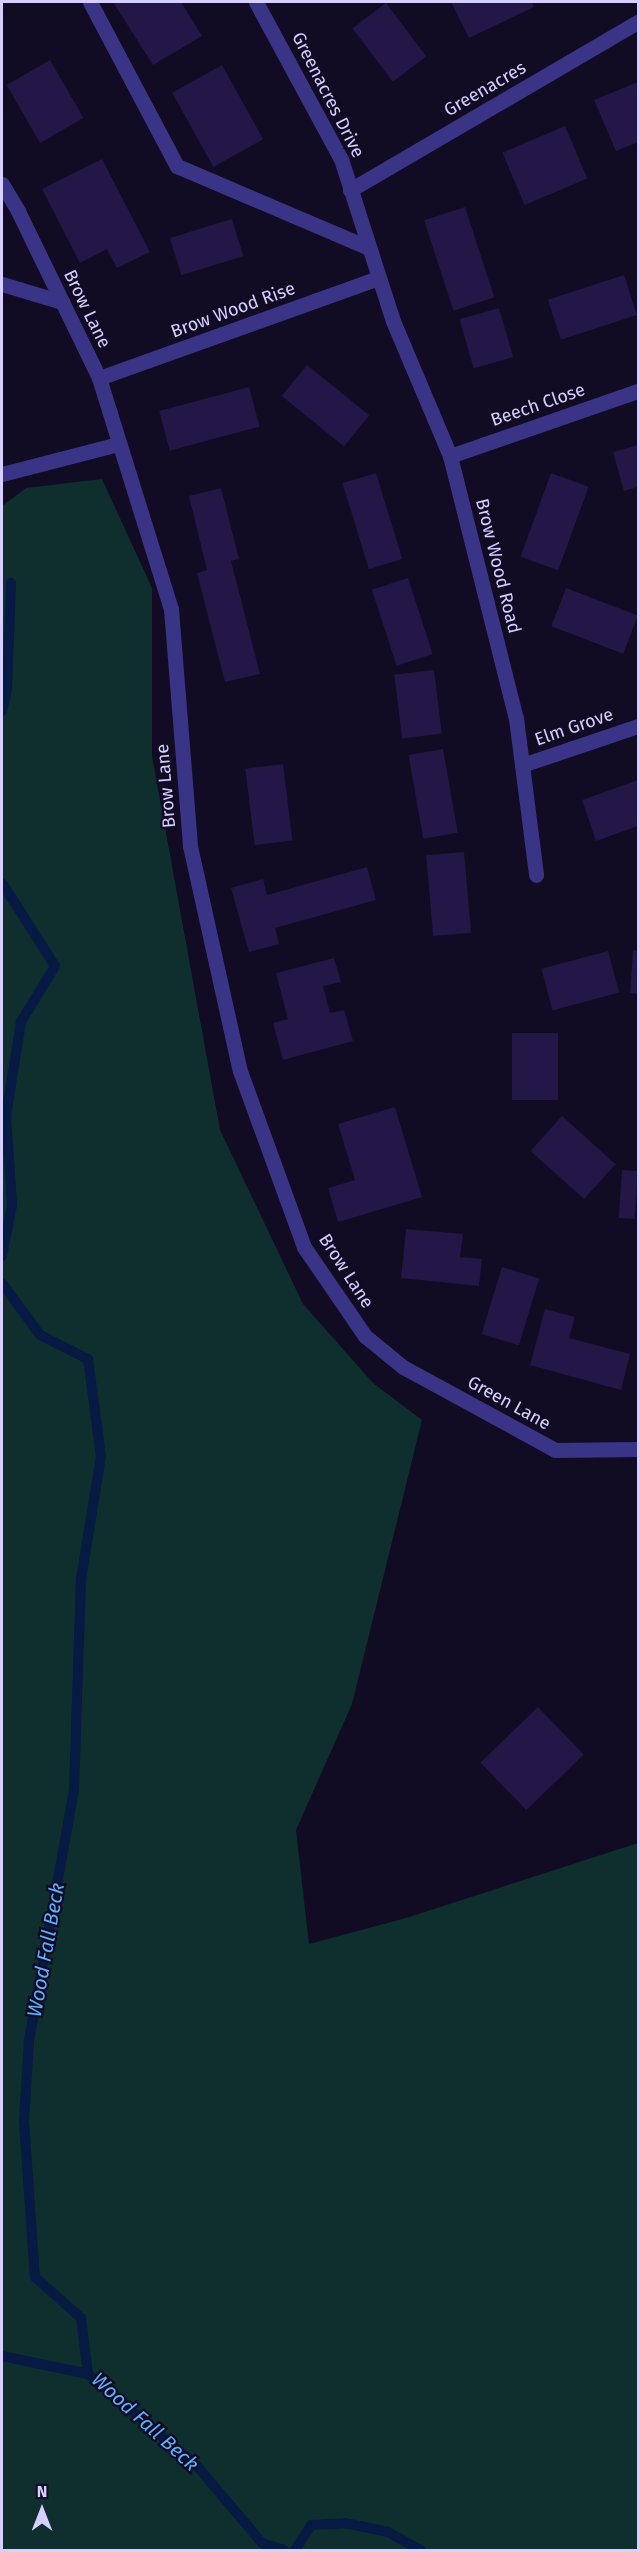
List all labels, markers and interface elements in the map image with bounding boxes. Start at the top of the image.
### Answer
street label: Greenacres Drive [287,29,369,161]
street label: Greenacres [440,57,530,121]
street label: Brow Lane [59,266,115,352]
street label: Brow Wood Rise [168,277,298,343]
street label: Beech Close [488,379,588,431]
street label: Brow Wood Road [471,496,525,636]
street label: Elm Grove [532,703,616,751]
street label: Brow Lane [152,743,180,829]
street label: Brow Lane [314,1230,378,1312]
street label: Green Lane [464,1371,554,1435]
water label: Wood Fall Beck [22,1881,70,2019]
water label: Wood Fall Beck [86,2368,204,2476]
north arrow [12,2480,72,2540]
text: N [37,2482,47,2501]

